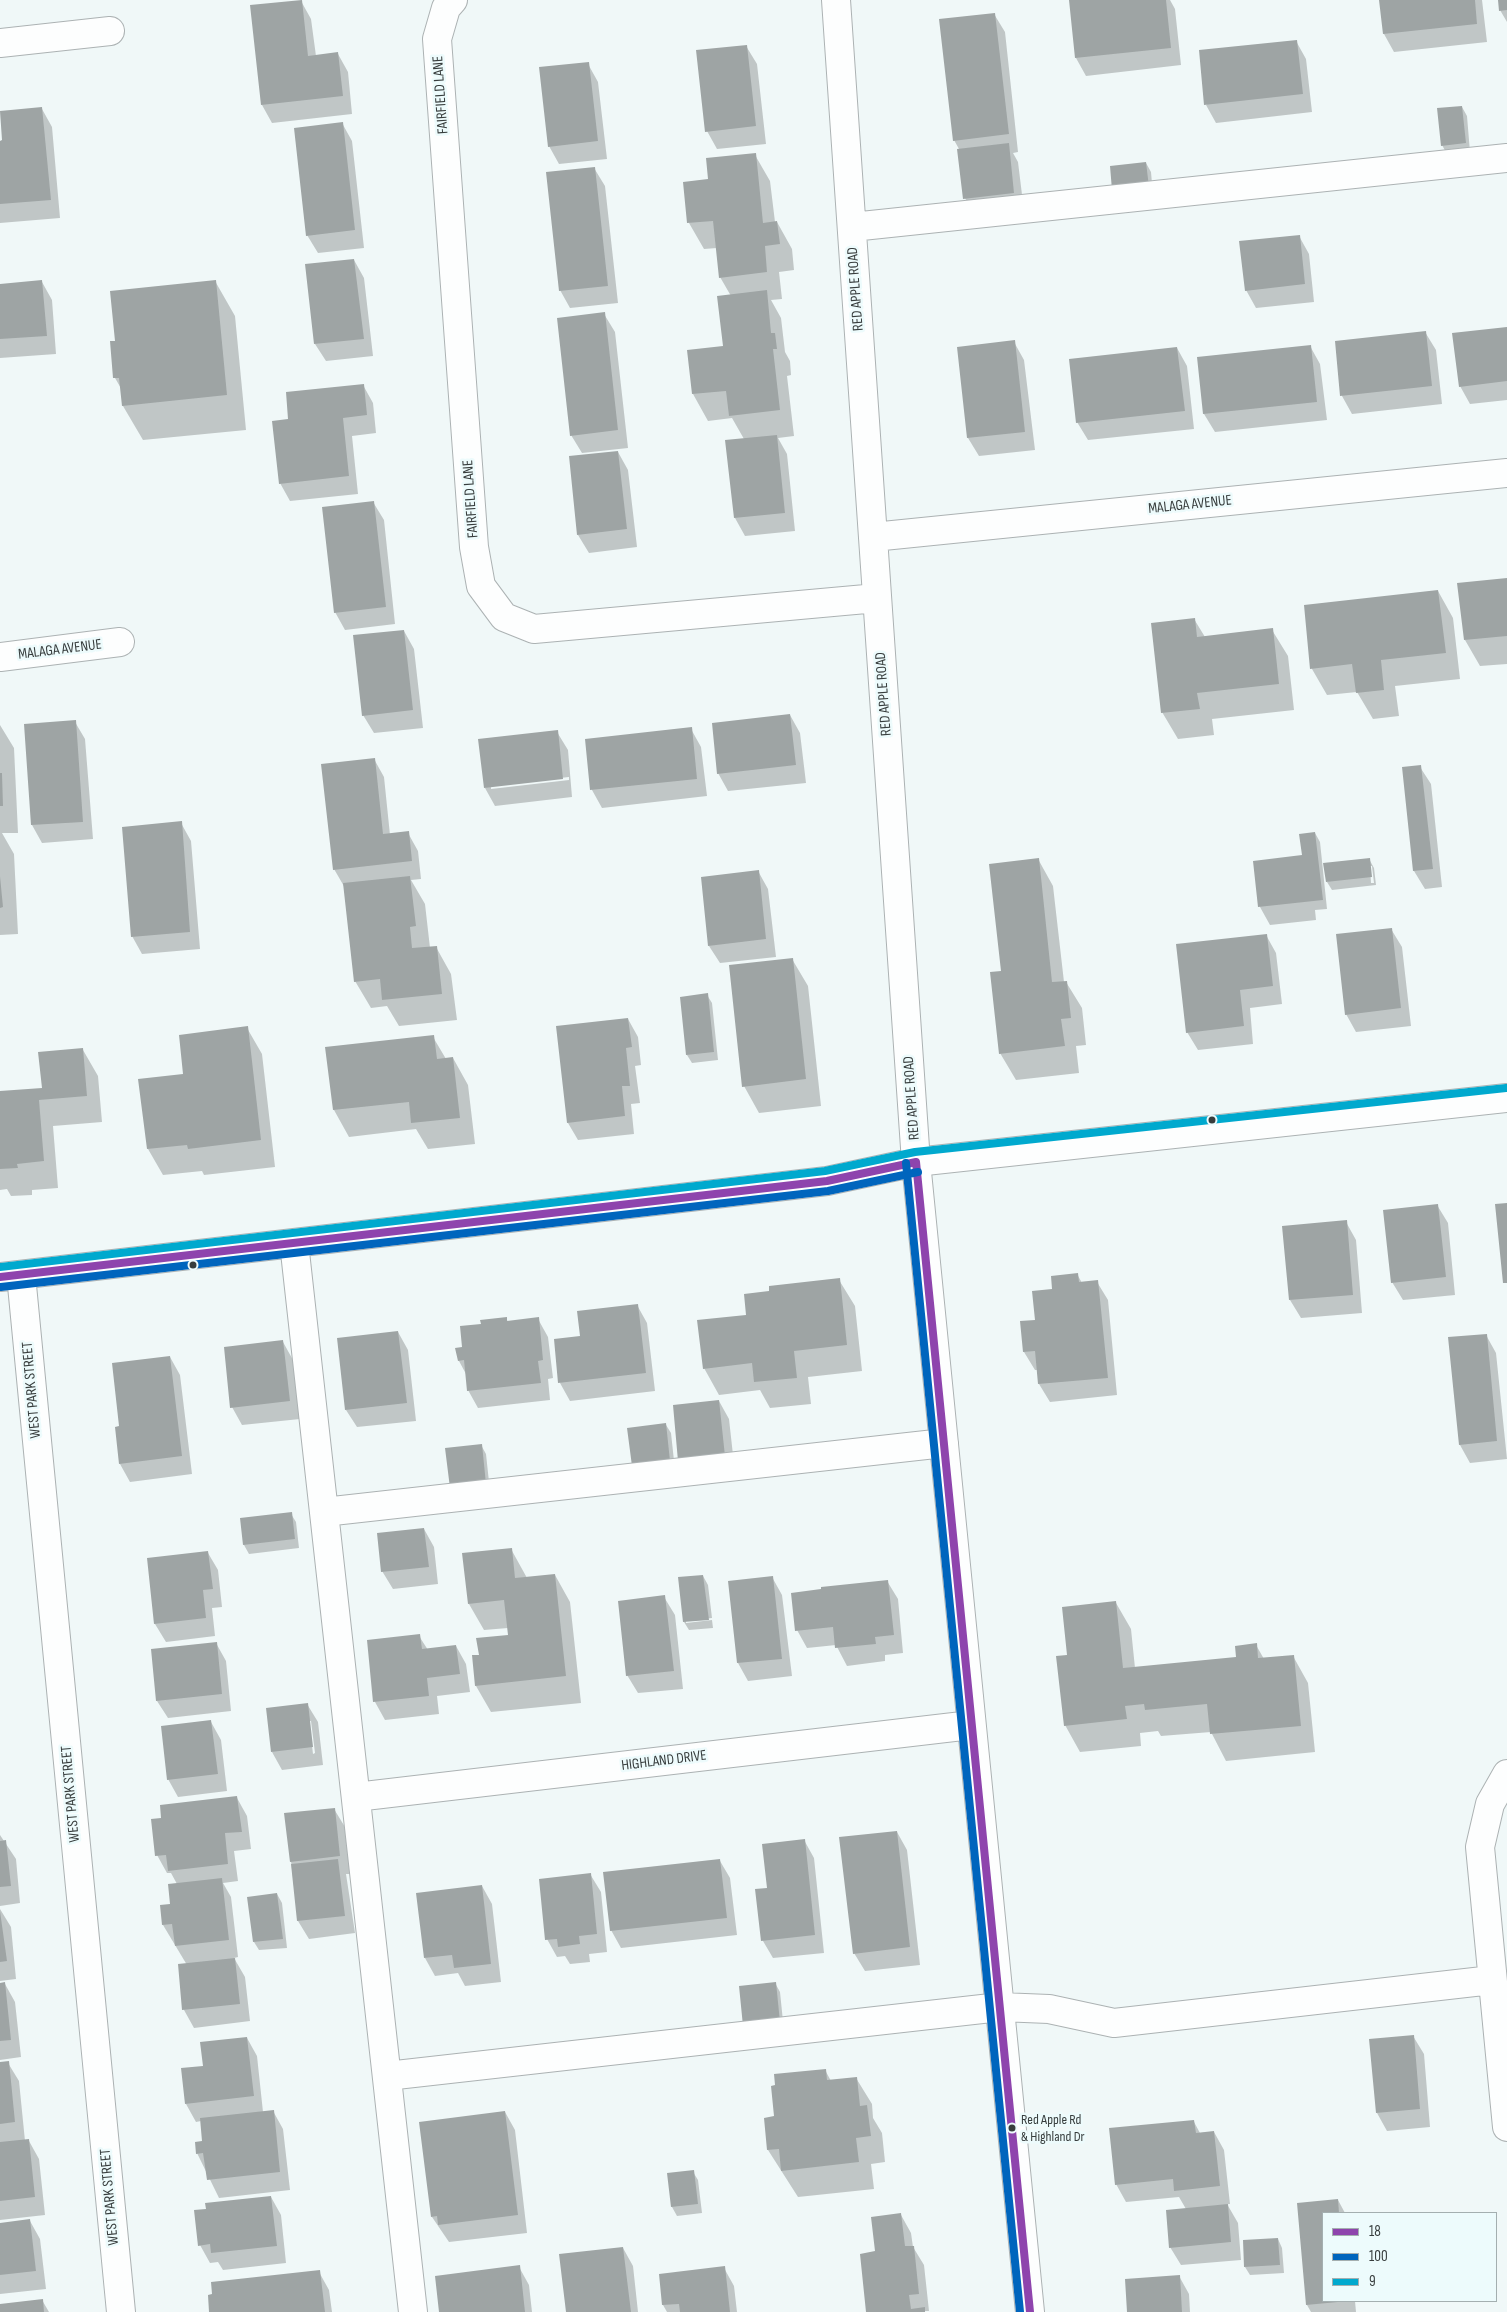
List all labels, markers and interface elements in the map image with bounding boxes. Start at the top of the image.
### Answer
street label: FAIRFIELD LANE [429,55,453,135]
street label: RED APPLE ROAD [844,246,868,332]
street label: FAIRFIELD LANE [459,459,483,539]
street label: MALAGA AVENUE [1147,492,1233,518]
street label: MALAGA AVENUE [17,636,103,664]
street label: RED APPLE ROAD [872,651,896,737]
street label: RED APPLE ROAD [900,1055,924,1141]
unlabelled marker [1207,1115,1217,1125]
unlabelled marker [188,1260,198,1270]
street label: WEST PARK STREET [19,1341,45,1439]
street label: WEST PARK STREET [58,1745,84,1843]
street label: HIGHLAND DRIVE [620,1747,708,1775]
place label: Red Apple Rd & Highland Dr [1021,2112,1085,2144]
marker: Red Apple Rd & Highland Dr [1007,2123,1017,2133]
street label: WEST PARK STREET [97,2148,123,2246]
legend [1322,2212,1497,2302]
text: 18 [1369,2222,1381,2241]
text: 100 [1369,2247,1388,2266]
text: 9 [1369,2272,1376,2291]

